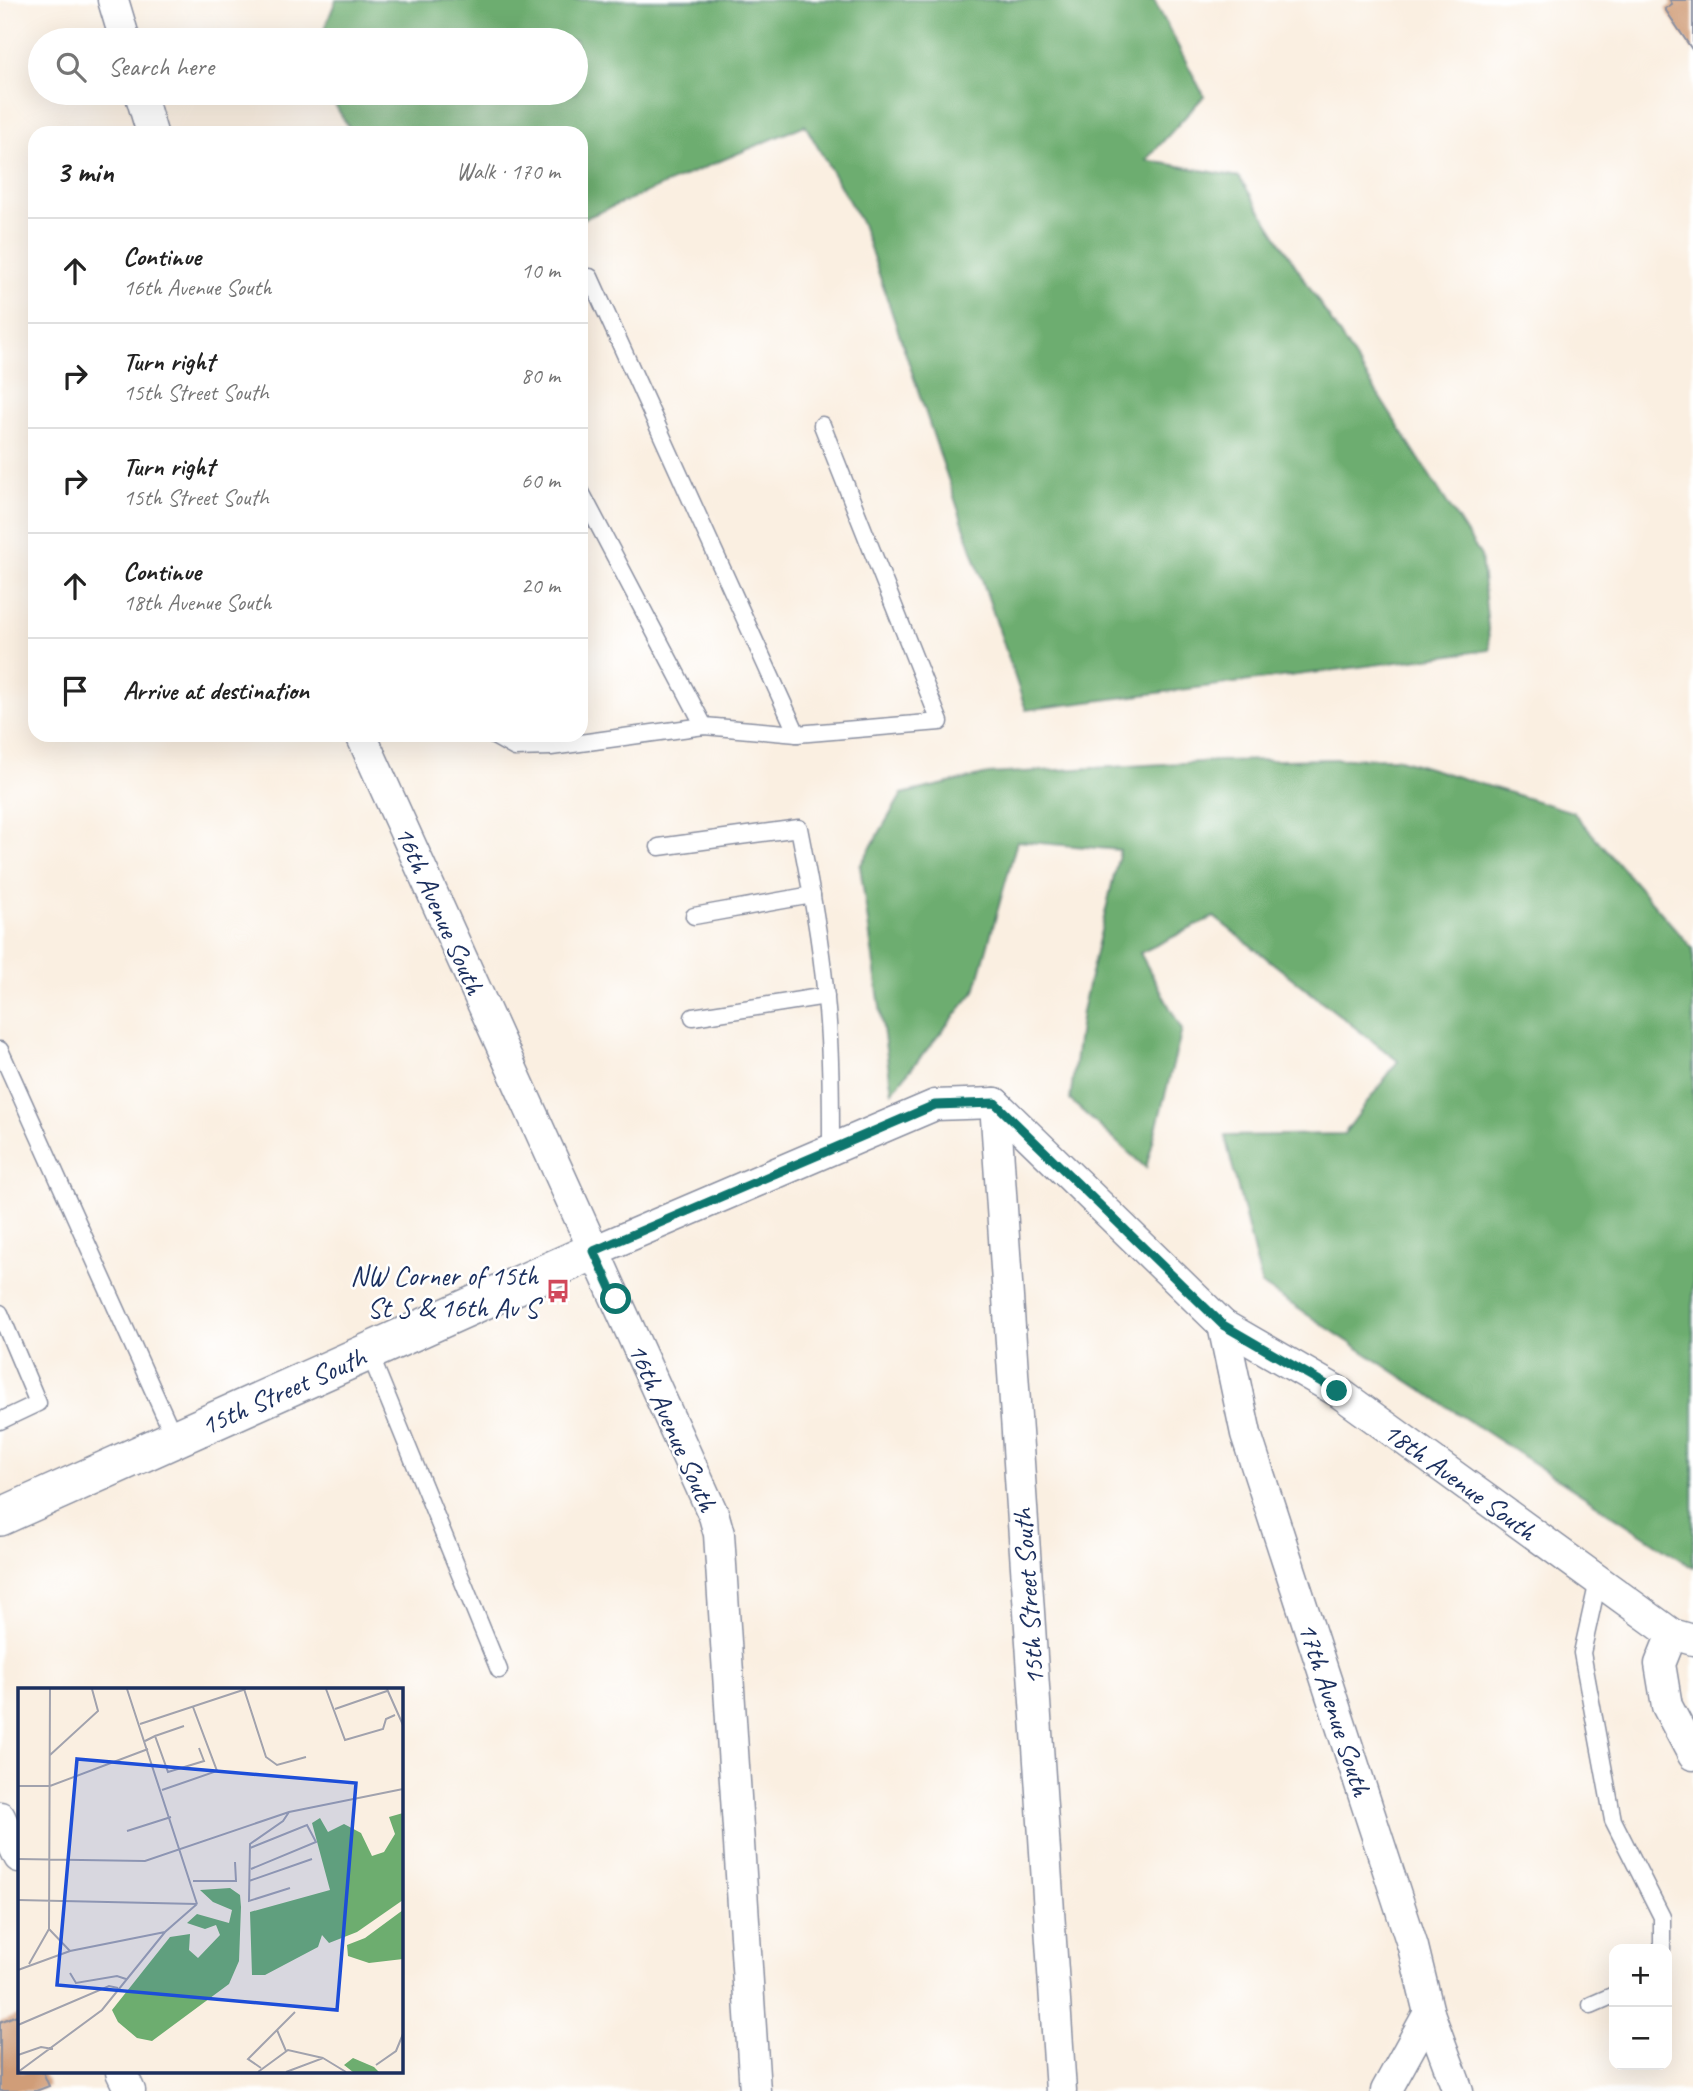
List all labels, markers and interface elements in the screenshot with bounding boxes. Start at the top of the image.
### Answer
search box [28,28,588,105]
icon: search [52,48,90,86]
text: Search here [108,50,214,83]
text: 3 min [56,153,113,191]
text: Walk · 170 m [456,157,560,186]
text: Continue [123,240,201,273]
icon: ahead [56,252,94,290]
text: 10 m [521,256,560,285]
text: 16th Avenue South [123,273,272,302]
text: Turn right [123,345,214,378]
icon: right [56,357,94,395]
text: 80 m [521,361,560,390]
text: 15th Street South [123,378,269,407]
text: Turn right [123,450,214,483]
icon: right [56,462,94,500]
text: 60 m [521,466,560,495]
text: 15th Street South [123,483,269,512]
text: Continue [123,555,201,588]
icon: ahead [56,567,94,605]
text: 20 m [521,571,560,600]
text: 18th Avenue South [123,588,272,617]
icon: arrive [56,672,94,710]
text: Arrive at destination [123,674,309,707]
street label: 16th Avenue South [387,820,493,1001]
place label: NW Corner of 15th St S & 16th Av S [350,1258,543,1325]
bus stop icon: NW Corner of 15th St S & 16th Av S [544,1277,572,1305]
route start [600,1283,631,1314]
street label: 16th Avenue South [620,1337,726,1518]
street label: 15th Street South [195,1338,373,1443]
route end [1321,1375,1352,1406]
street label: 18th Avenue South [1377,1414,1544,1549]
street label: 15th Street South [1004,1505,1052,1687]
street label: 17th Avenue South [1290,1618,1380,1802]
inset map [18,1688,402,2074]
map controls [1609,1944,1672,2070]
button: + [1609,1944,1672,2007]
button: − [1609,2007,1672,2070]

